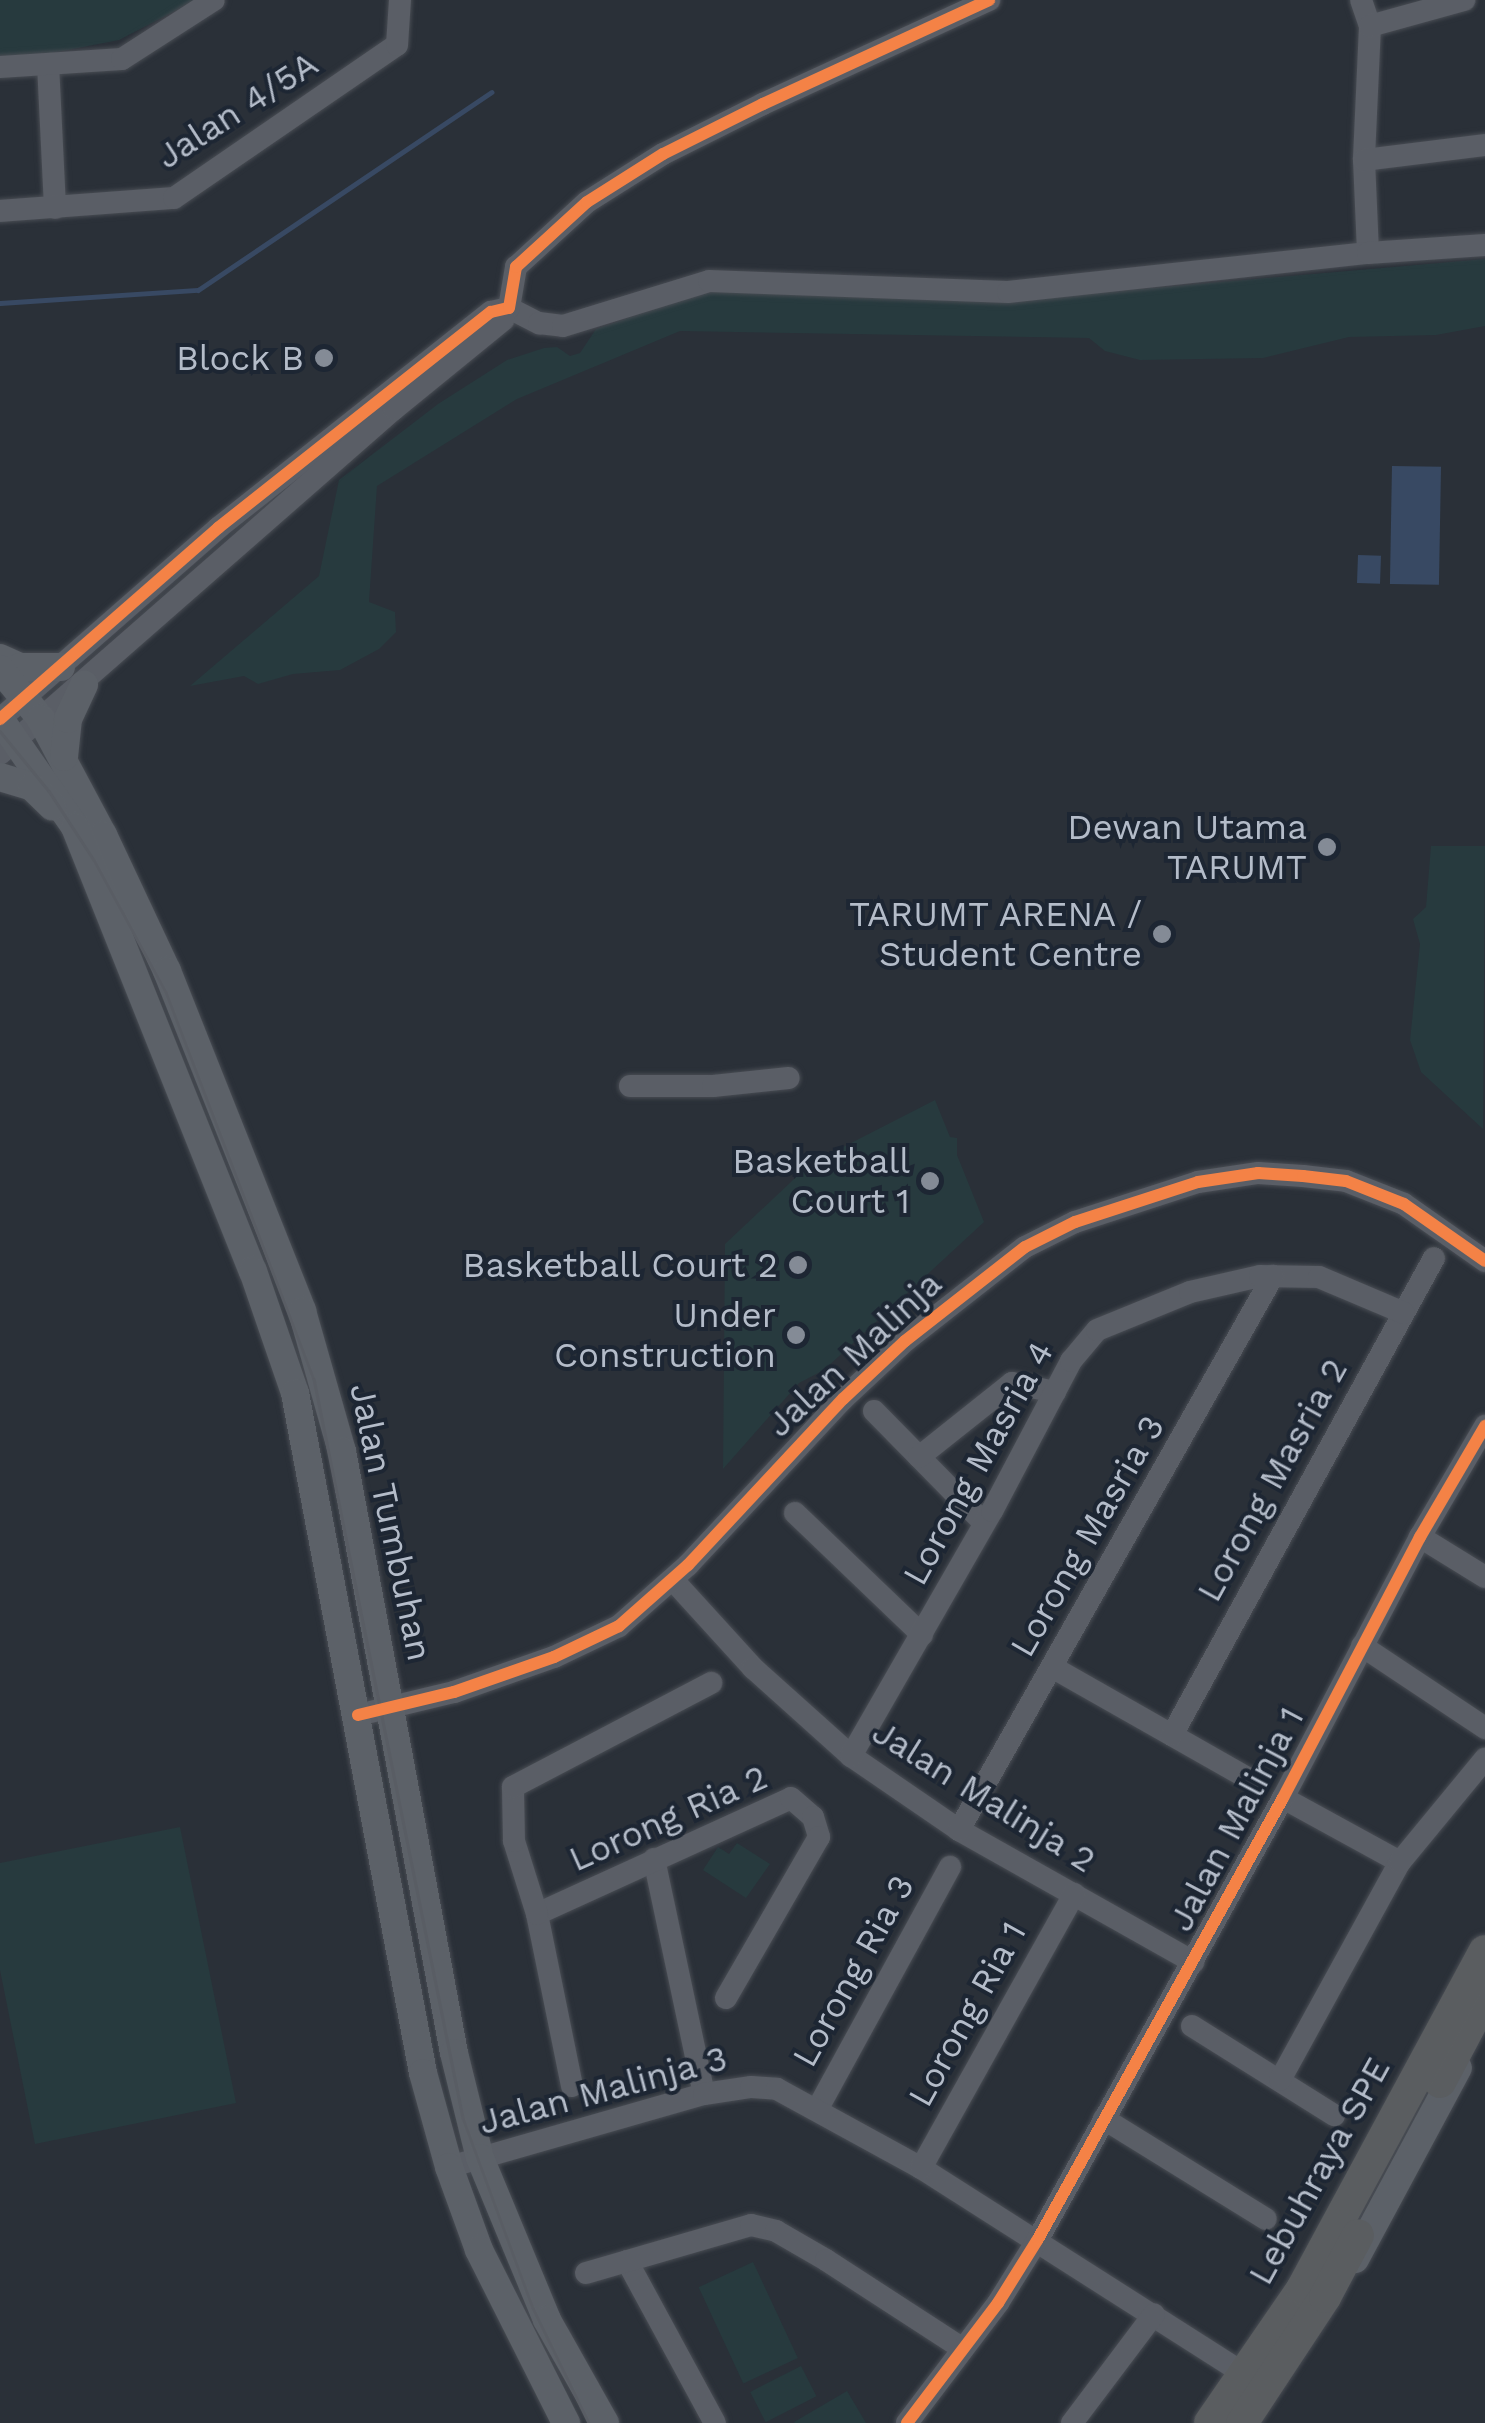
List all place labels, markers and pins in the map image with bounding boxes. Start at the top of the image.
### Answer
place label: Block B [175,337,304,379]
marker: Block B [313,347,335,369]
place label: Dewan Utama TARUMT [1067,806,1307,888]
marker: Dewan Utama TARUMT [1316,836,1338,858]
place label: TARUMT ARENA / Student Centre [845,893,1142,975]
marker: TARUMT ARENA / Student Centre [1151,923,1173,945]
place label: Basketball Court 1 [732,1140,910,1222]
marker: Basketball Court 1 [919,1170,941,1192]
place label: Basketball Court 2 [461,1244,778,1286]
marker: Basketball Court 2 [787,1254,809,1276]
place label: Under Construction [554,1294,776,1376]
marker: Under Construction [785,1324,807,1346]

